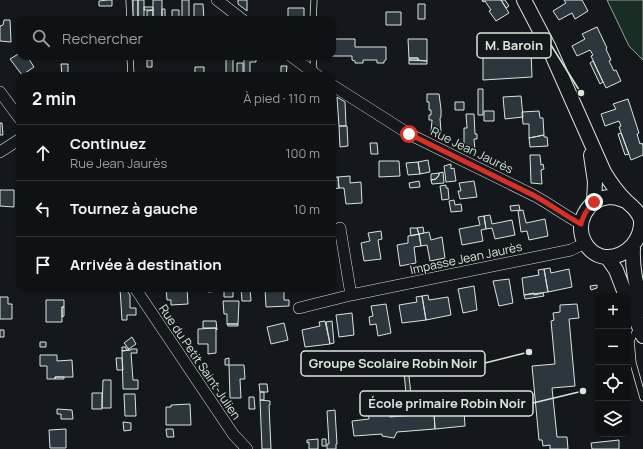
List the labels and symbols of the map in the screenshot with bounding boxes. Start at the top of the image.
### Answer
callout: M. Baroin [477,33,551,58]
text: M. Baroin [485,36,543,54]
street label: Rue Jean Jaurès [428,123,516,177]
route start [400,125,418,143]
route end [585,193,603,211]
street label: Impasse Jean Jaurès [408,238,524,278]
street label: Rue du Petit Saint-Julien [155,301,245,423]
callout: Groupe Scolaire Robin Noir [301,351,485,376]
text: Groupe Scolaire Robin Noir [309,354,477,372]
callout: École primaire Robin Noir [360,391,533,416]
text: École primaire Robin Noir [368,394,526,412]

